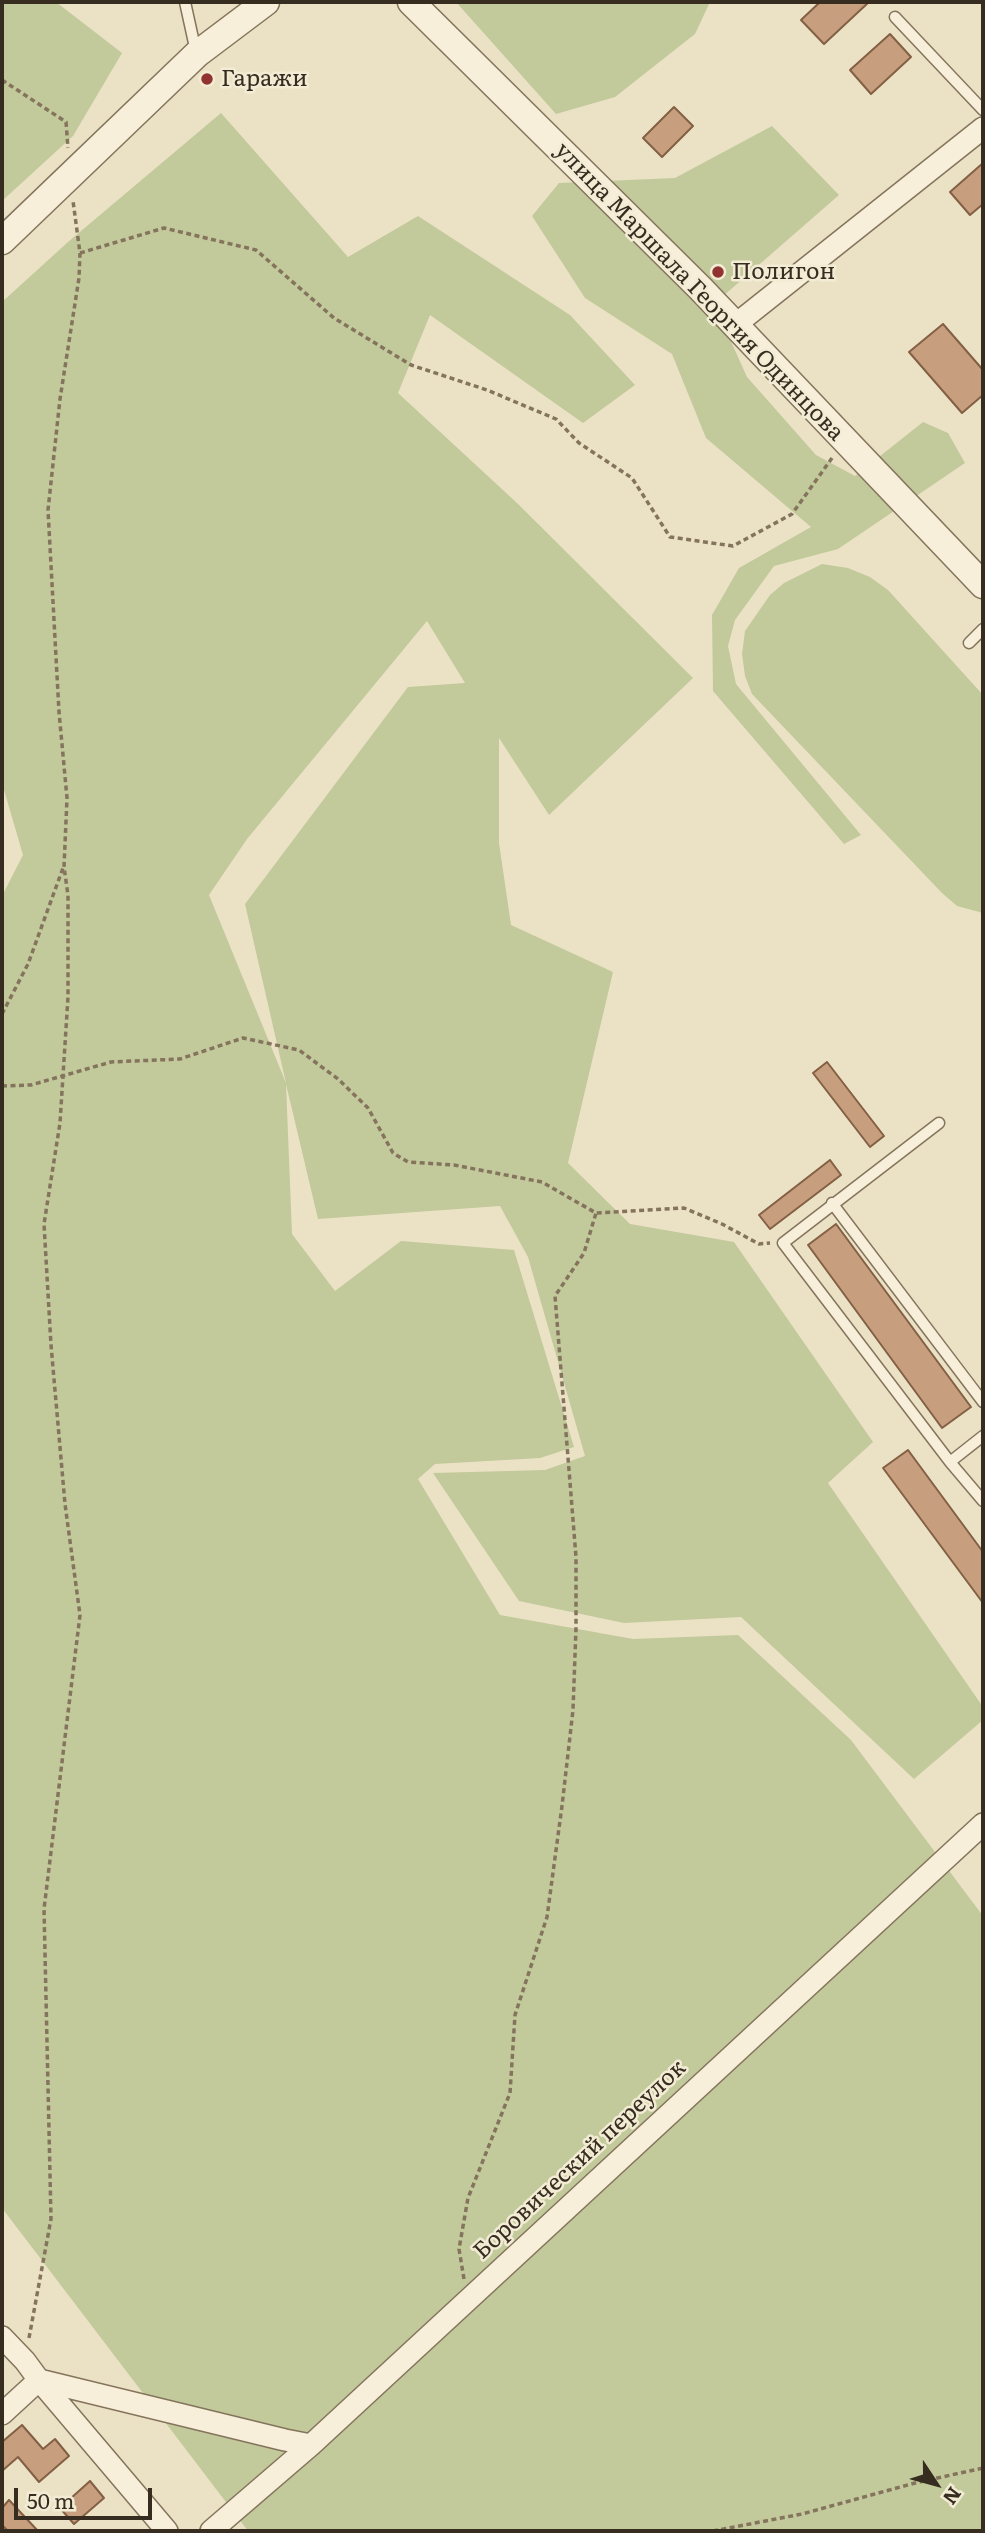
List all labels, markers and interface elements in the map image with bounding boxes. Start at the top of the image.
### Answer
place label: Гаражи [221,65,308,93]
marker: Гаражи [199,71,215,87]
street label: улица Маршала Георгия Одинцова [549,137,849,447]
place label: Полигон [732,258,835,286]
marker: Полигон [710,264,726,280]
street label: Боровический переулок [468,2054,692,2266]
north arrow [901,2449,971,2519]
scale bar [18,2474,156,2518]
text: N [937,2482,969,2511]
text: 50 m [27,2484,74,2515]

